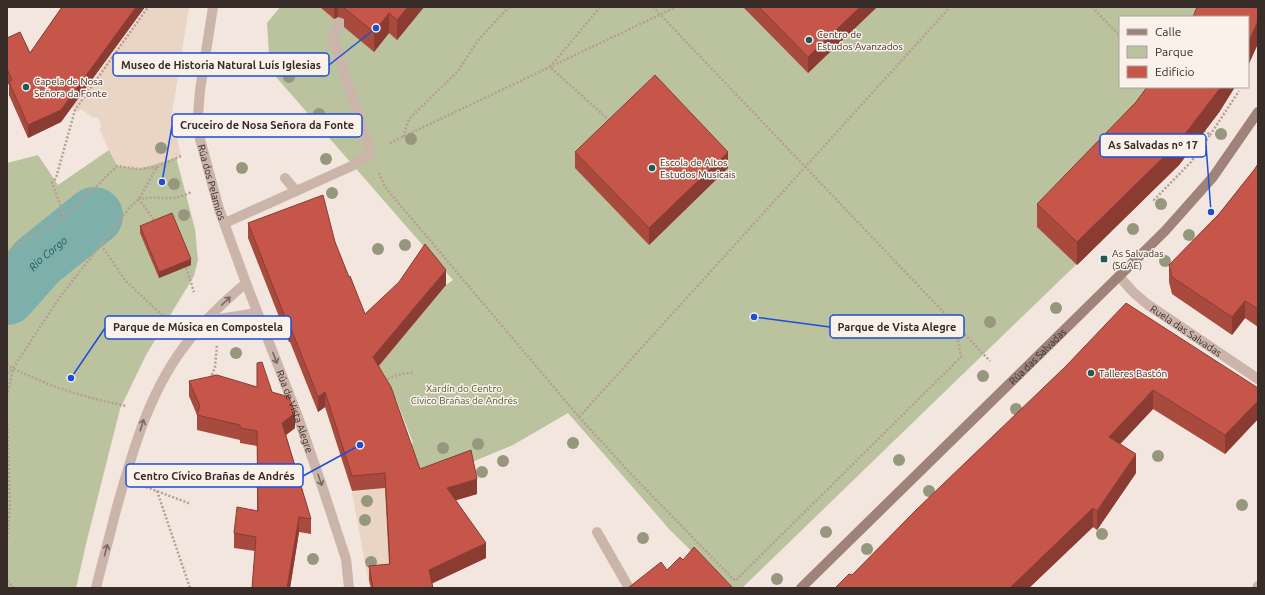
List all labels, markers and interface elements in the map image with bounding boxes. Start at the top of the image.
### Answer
legend [1119,16,1249,88]
text: Calle [1155,25,1181,38]
place label: Centro de Estudos Avanzados [817,29,903,52]
marker: Centro de Estudos Avanzados [804,35,814,45]
text: Parque [1155,45,1193,58]
callout: Museo de Historia Natural Luís Iglesias [113,53,329,76]
text: Museo de Historia Natural Luís Iglesias [121,59,321,71]
text: Edificio [1155,65,1195,78]
place label: Capela de Nosa Señora da Fonte [34,76,107,99]
marker: Capela de Nosa Señora da Fonte [21,82,31,92]
callout: Cruceiro de Nosa Señora da Fonte [172,114,362,137]
text: Cruceiro de Nosa Señora da Fonte [180,119,354,131]
callout: As Salvadas nº 17 [1100,134,1206,157]
text: As Salvadas nº 17 [1108,139,1198,151]
street label: Rúa dos Pelamios [196,143,228,222]
place label: Escola de Altos Estudos Musicais [660,157,736,180]
marker: Escola de Altos Estudos Musicais [647,163,657,173]
water label: Río Corgo [26,234,69,273]
place label: As Salvadas (SGAE) [1112,248,1164,271]
marker: As Salvadas (SGAE) [1099,254,1109,264]
one-way arrow [221,297,231,306]
street label: Ruela das Salvadas [1148,303,1224,359]
callout: Parque de Vista Alegre [830,315,964,338]
callout: Parque de Música en Compostela [105,316,291,339]
text: Parque de Música en Compostela [113,321,283,333]
text: Parque de Vista Alegre [838,321,956,333]
street label: Rúa das Salvadas [1007,326,1068,387]
one-way arrow [272,352,280,364]
marker: Talleres Bastón [1086,368,1096,378]
place label: Talleres Bastón [1099,368,1167,379]
street label: Rúa de Vista Alegre [274,369,315,454]
park label: Xardín do Centro Cívico Brañas de Andrés [411,383,517,406]
one-way arrow [139,419,146,432]
callout: Centro Cívico Brañas de Andrés [126,464,303,487]
text: Centro Cívico Brañas de Andrés [133,470,295,482]
one-way arrow [317,474,325,486]
one-way arrow [103,544,110,557]

